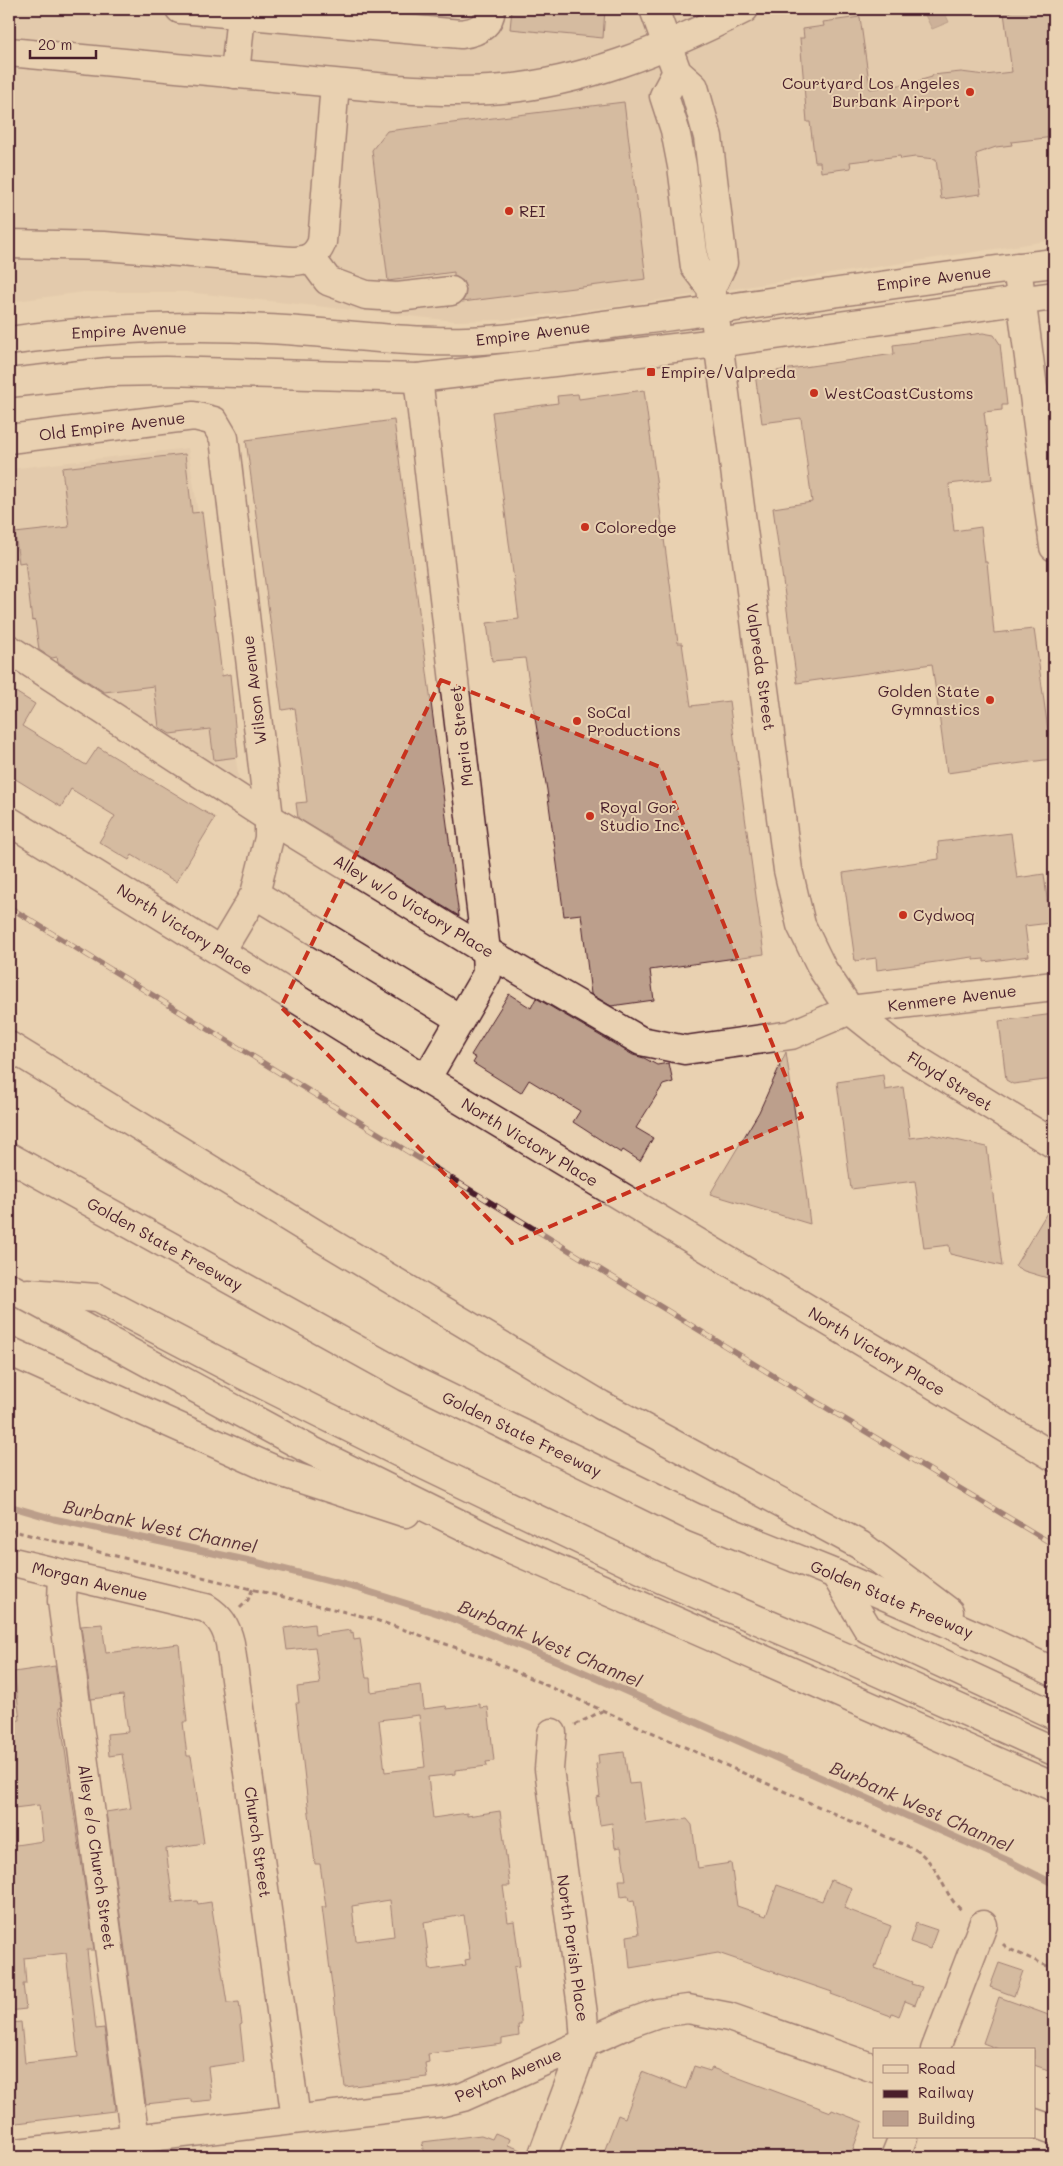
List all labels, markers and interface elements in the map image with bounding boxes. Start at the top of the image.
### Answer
scale bar [30,28,96,60]
text: 20 m [38,34,72,54]
place label: Courtyard Los Angeles Burbank Airport [782,72,960,111]
marker: Courtyard Los Angeles Burbank Airport [964,86,976,98]
place label: REI [519,200,545,221]
marker: REI [503,205,515,217]
street label: Empire Avenue [876,260,992,295]
street label: Empire Avenue [475,315,591,350]
street label: Empire Avenue [71,316,187,343]
place label: Empire/Valpreda [661,361,796,382]
marker: Empire/Valpreda [645,366,657,378]
place label: WestCoastCustoms [824,382,973,403]
marker: WestCoastCustoms [808,387,820,399]
street label: Old Empire Avenue [38,406,186,445]
place label: Coloredge [595,516,677,537]
marker: Coloredge [579,521,591,533]
street label: Valpreda Street [742,602,781,732]
street label: Wilson Avenue [236,634,271,746]
place label: Golden State Gymnastics [878,680,980,719]
street label: Maria Street [444,684,477,788]
marker: Golden State Gymnastics [984,694,996,706]
place label: SoCal Productions [587,701,681,740]
marker: SoCal Productions [571,715,583,727]
place label: Royal Gor Studio Inc. [600,796,684,835]
marker: Royal Gor Studio Inc. [584,810,596,822]
street label: Alley w/o Victory Place [330,849,498,962]
street label: North Victory Place [113,878,257,979]
place label: Cydwoq [913,904,975,925]
marker: Cydwoq [897,909,909,921]
street label: Kenmere Avenue [886,979,1018,1016]
street label: Floyd Street [904,1046,997,1115]
street label: North Victory Place [458,1092,603,1191]
street label: Golden State Freeway [84,1192,247,1295]
street label: North Victory Place [805,1301,950,1400]
street label: Golden State Freeway [439,1386,605,1481]
water label: Burbank West Channel [61,1494,260,1558]
street label: Golden State Freeway [808,1555,977,1642]
street label: Morgan Avenue [30,1556,150,1605]
water label: Burbank West Channel [455,1594,646,1693]
water label: Burbank West Channel [826,1755,1017,1857]
street label: Alley e/o Church Street [74,1763,121,1951]
street label: Church Street [240,1785,277,1899]
street label: North Parish Place [553,1873,594,2023]
street label: Peyton Avenue [451,2043,564,2106]
legend [873,2048,1036,2138]
text: Road [918,2058,955,2078]
text: Railway [918,2082,974,2102]
text: Building [918,2108,975,2128]

